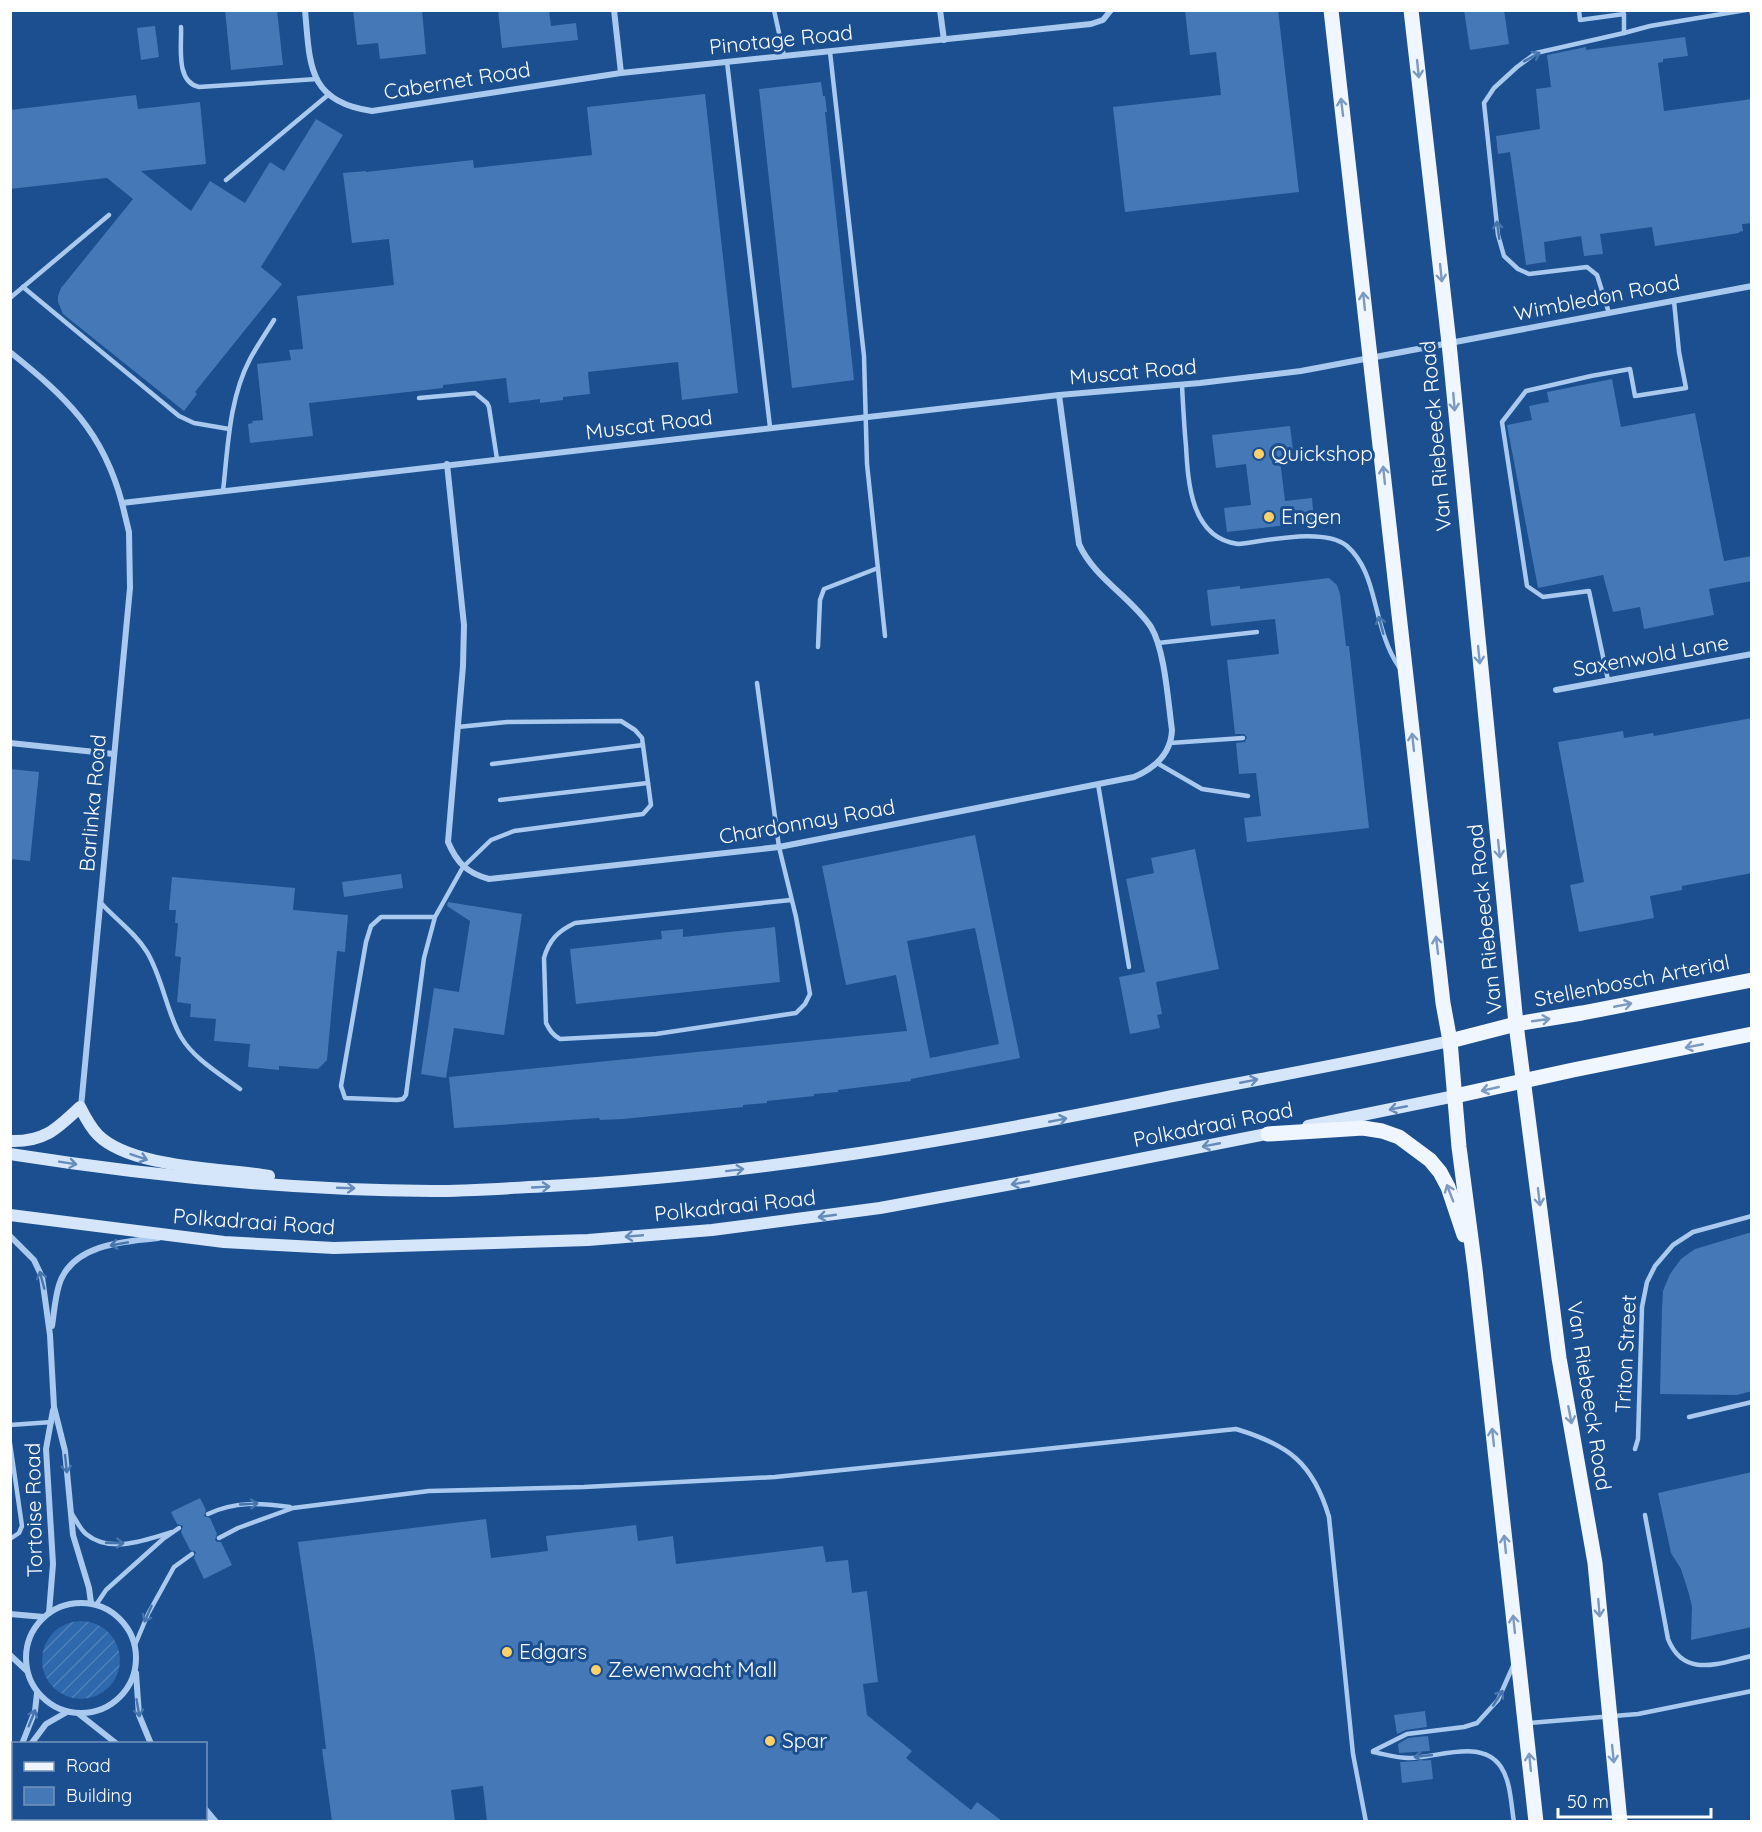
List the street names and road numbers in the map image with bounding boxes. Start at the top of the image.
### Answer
street label: Pinotage Road [708,19,854,59]
street label: Cabernet Road [382,56,532,104]
street label: Wimbledon Road [1512,268,1682,326]
street label: Van Riebeeck Road [1414,340,1456,532]
street label: Muscat Road [1068,352,1198,390]
street label: Muscat Road [584,403,714,445]
street label: Saxenwold Lane [1571,629,1731,682]
street label: Barlinka Road [73,733,111,873]
street label: Chardonnay Road [717,793,897,849]
street label: Van Riebeeck Road [1461,823,1507,1016]
street label: Stellenbosch Arterial [1532,948,1732,1012]
street label: Polkadraai Road [1131,1096,1295,1152]
street label: Polkadraai Road [653,1184,817,1226]
street label: Polkadraai Road [172,1202,336,1240]
street label: Triton Street [1609,1294,1641,1414]
street label: Van Riebeeck Road [1562,1299,1618,1492]
street label: Tortoise Road [19,1442,47,1578]

